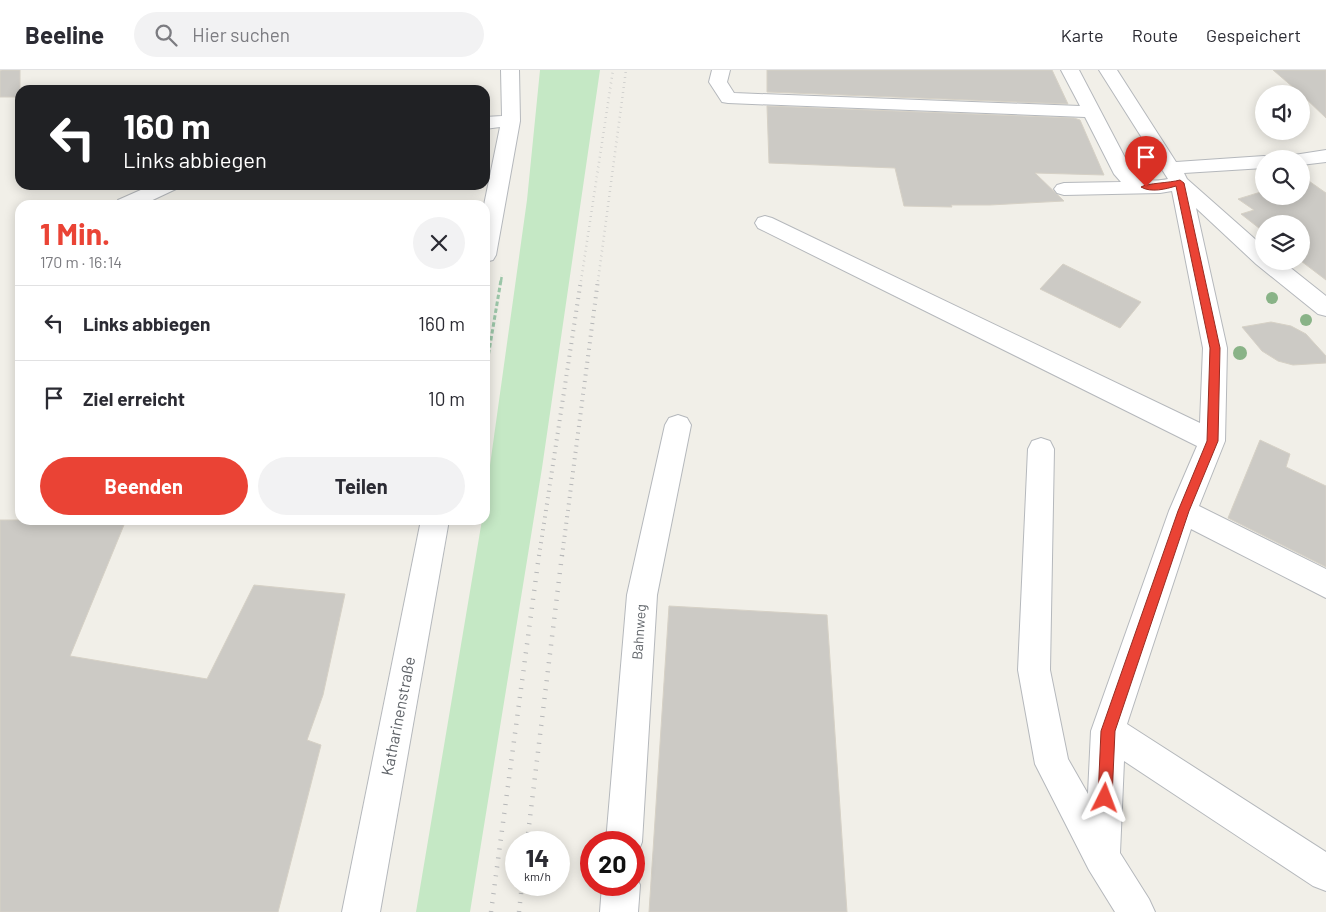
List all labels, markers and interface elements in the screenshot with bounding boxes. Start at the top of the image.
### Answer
search box [134,12,484,57]
text: Beeline [25,20,104,49]
icon: search [152,21,180,49]
text: Hier suchen [192,23,290,46]
text: Karte [1061,24,1104,46]
text: Route [1132,24,1178,46]
text: Gespeichert [1206,24,1301,46]
map controls [1255,85,1310,270]
button: sound [1255,85,1310,140]
text: 160 m [123,104,210,146]
icon: left [40,105,105,170]
pin [1125,136,1167,187]
icon: arrive [1132,143,1160,171]
text: Links abbiegen [123,146,267,172]
button: search [1255,150,1310,205]
text: 1 Min. [40,215,110,251]
button: layers [1255,215,1310,270]
button: close [413,217,465,269]
text: 170 m · 16:14 [40,252,122,271]
icon: left [40,309,68,337]
text: Links abbiegen [83,312,210,335]
text: 160 m [418,312,465,335]
icon: arrive [40,384,68,412]
text: Ziel erreicht [83,387,185,410]
text: 10 m [428,387,465,410]
button: Beenden [40,457,248,515]
button: Teilen [258,457,465,515]
street label: Bahnweg [628,604,649,660]
street label: Katharinenstraße [377,655,418,777]
position arrow [1078,771,1130,823]
speed limit sign: 20 [580,831,645,896]
text: 14 [526,842,549,872]
text: km/h [524,869,551,883]

